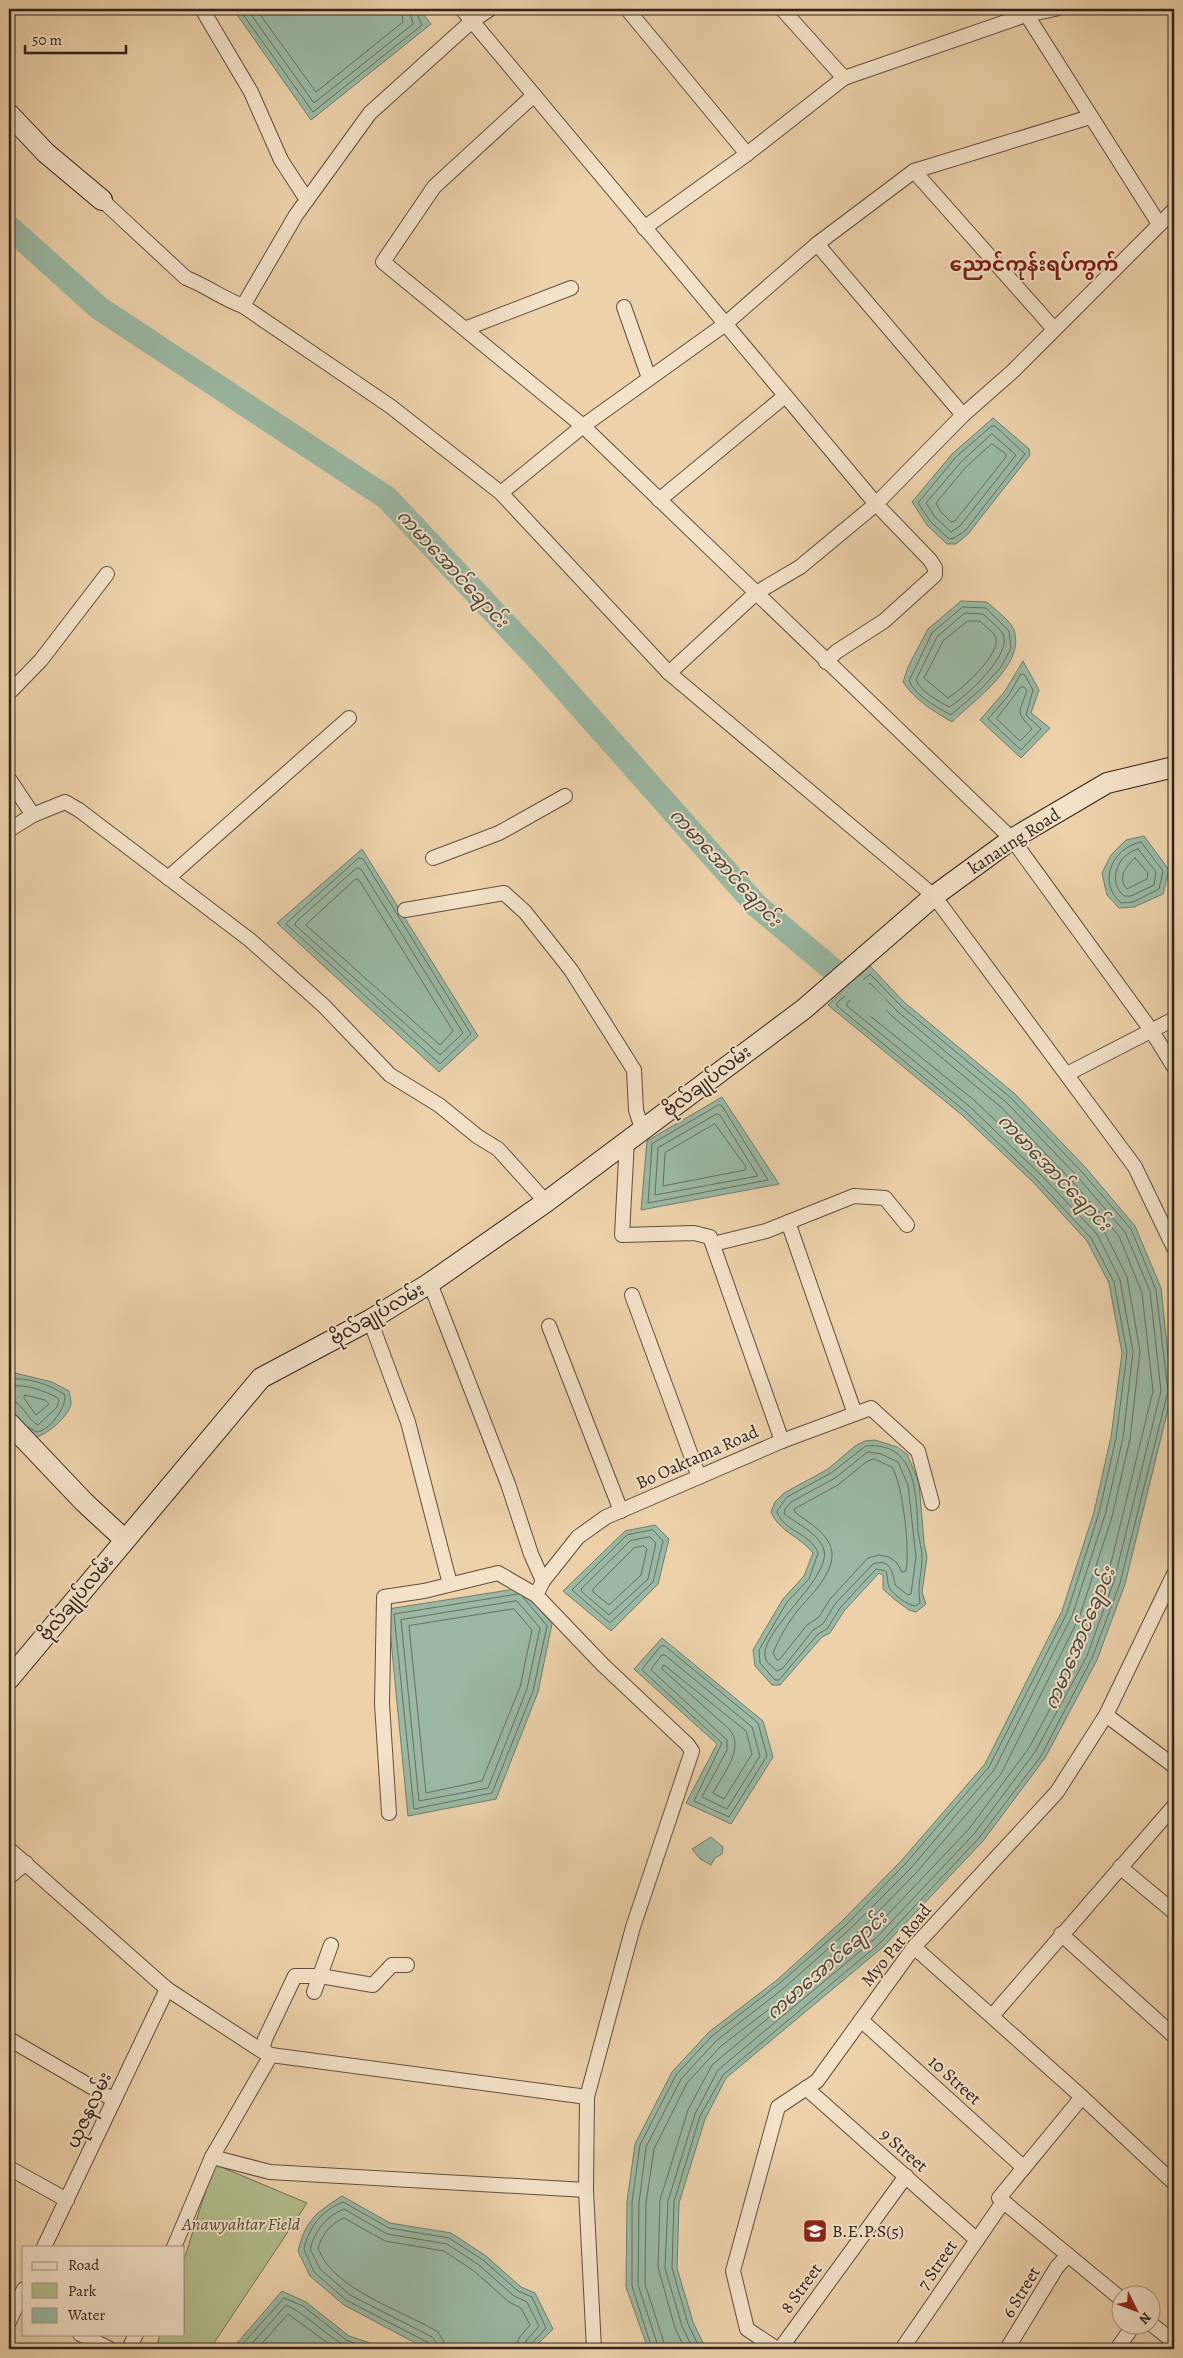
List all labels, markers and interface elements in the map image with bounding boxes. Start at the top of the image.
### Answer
scale bar [25,22,126,54]
text: 50 m [32,30,62,50]
district label: ညောင်ကုန်းရပ်ကွက် [949,251,1119,280]
water label: ကမာအောင်ချောင်း [389,503,516,636]
water label: ကမာအောင်ချောင်း [662,802,789,935]
street label: kanaung Road [963,802,1065,880]
street label: ဗိုလ်ချုပ်လမ်း [657,1038,758,1125]
water label: ကမာအောင်ချောင်း [990,1108,1118,1239]
street label: ဗိုလ်ချုပ်လမ်း [325,1276,430,1353]
street label: Bo Oaktama Road [632,1419,762,1495]
street label: ဗိုလ်ချုပ်လမ်း [32,1549,121,1648]
water label: ကမာအောင်ချောင်း [1037,1561,1124,1715]
street label: Myo Pat Road [855,1898,937,1991]
water label: ကမာအောင်ချောင်း [760,1904,895,2027]
street label: 10 Street [923,2050,987,2110]
street label: ယုဇနလမ်း [60,2068,120,2153]
street label: 9 Street [875,2123,933,2177]
park label: Anawyahtar Field [181,2212,301,2236]
school or university icon: B.E.P.S(5) [802,2218,828,2244]
place label: B.E.P.S(5) [832,2219,904,2243]
street label: 7 Street [912,2235,962,2295]
legend [22,2246,185,2336]
text: Road [68,2255,100,2275]
street label: 8 Street [775,2258,827,2318]
street label: 6 Street [996,2262,1046,2322]
text: Park [68,2281,97,2301]
north arrow [1110,2286,1160,2336]
text: Water [67,2305,105,2325]
text: N [1135,2308,1156,2329]

